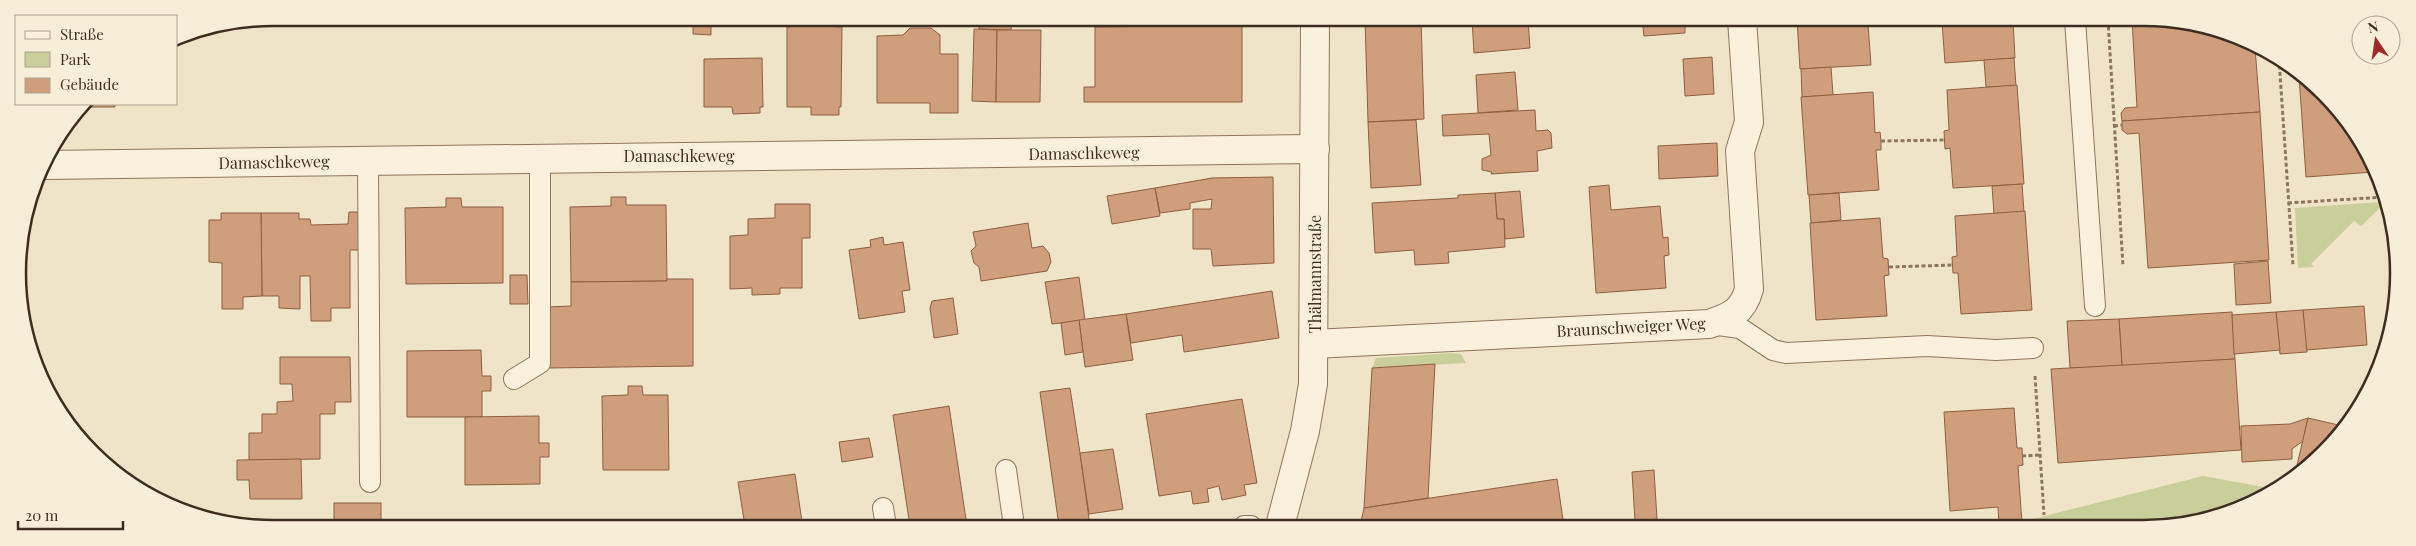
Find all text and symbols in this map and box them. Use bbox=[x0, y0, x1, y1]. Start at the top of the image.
legend bbox=[15, 15, 178, 105]
north arrow bbox=[2351, 15, 2401, 65]
text: N bbox=[2366, 16, 2380, 37]
text: Straße bbox=[60, 24, 104, 44]
text: Park bbox=[60, 49, 92, 69]
text: Gebäude bbox=[60, 74, 119, 94]
street label: Damaschkeweg bbox=[1028, 141, 1140, 164]
street label: Damaschkeweg bbox=[623, 145, 735, 166]
street label: Damaschkeweg bbox=[218, 150, 330, 173]
street label: Thälmannstraße bbox=[1304, 215, 1325, 333]
street label: Braunschweiger Weg bbox=[1556, 312, 1707, 341]
scale bar bbox=[18, 498, 122, 530]
text: 20 m bbox=[25, 505, 59, 525]

